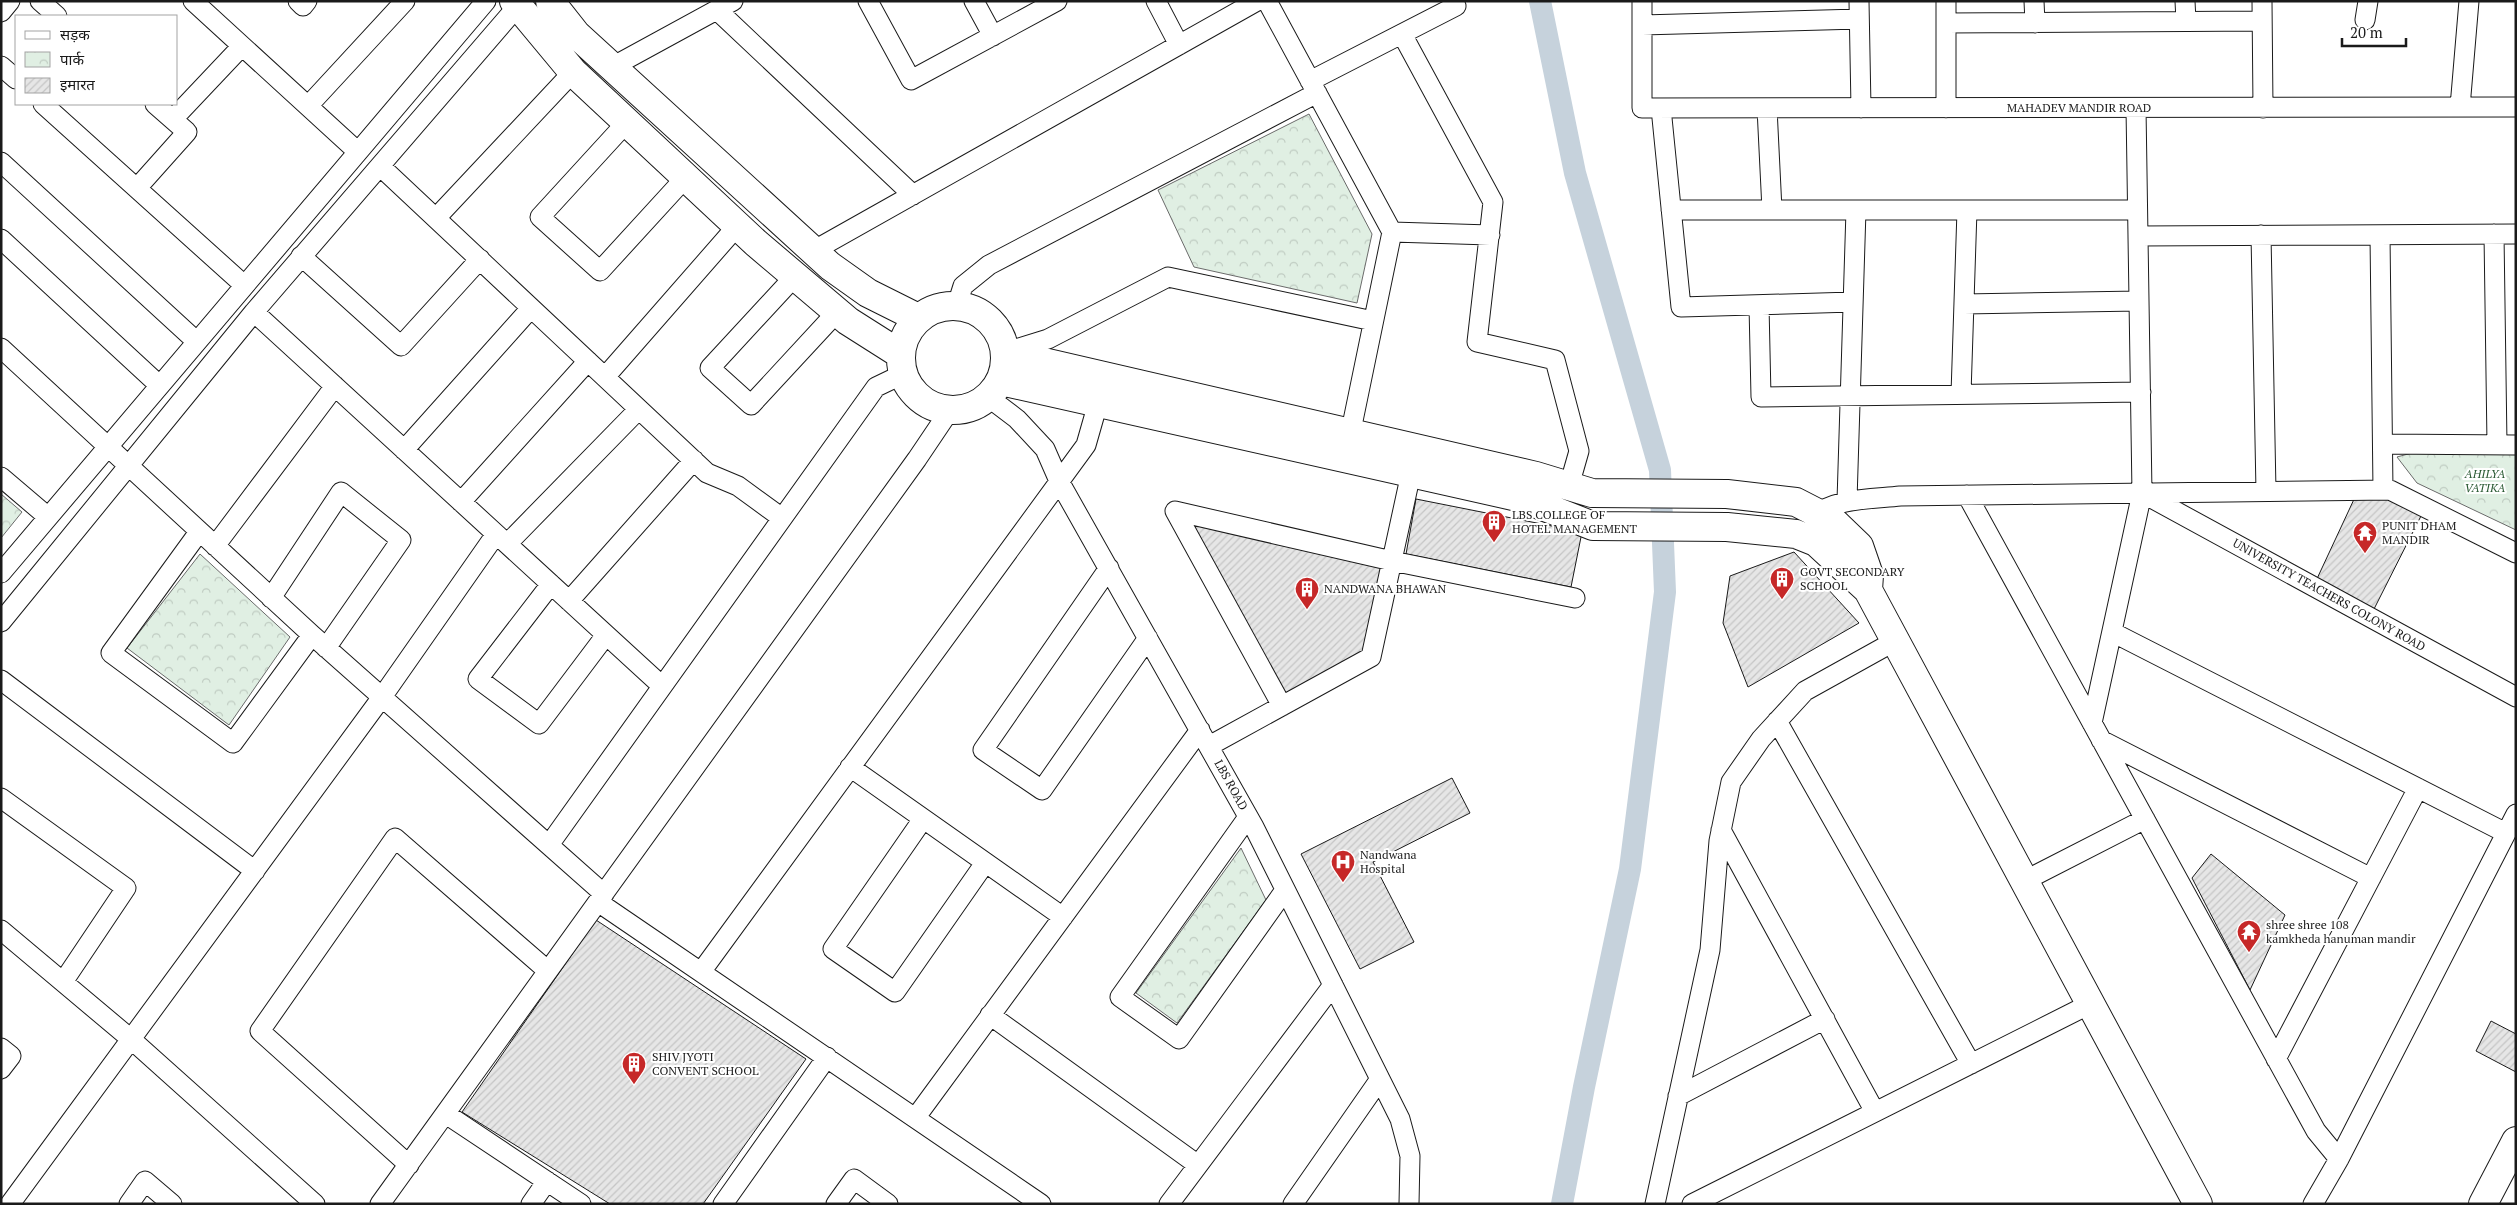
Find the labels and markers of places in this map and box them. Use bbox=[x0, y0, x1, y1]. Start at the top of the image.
place label: LBS COLLEGE OF HOTEL MANAGEMENT bbox=[1512, 507, 1638, 536]
building icon: LBS COLLEGE OF HOTEL MANAGEMENT bbox=[1481, 509, 1507, 543]
place label: PUNIT DHAM MANDIR bbox=[2382, 518, 2457, 547]
temple icon: PUNIT DHAM MANDIR bbox=[2352, 520, 2378, 554]
place label: GOVT SECONDARY SCHOOL bbox=[1800, 564, 1905, 593]
building icon: GOVT SECONDARY SCHOOL bbox=[1769, 566, 1795, 600]
building icon: NANDWANA BHAWAN bbox=[1294, 576, 1320, 610]
place label: NANDWANA BHAWAN bbox=[1324, 581, 1446, 596]
place label: Nandwana Hospital bbox=[1360, 847, 1417, 876]
hospital icon: Nandwana Hospital bbox=[1330, 849, 1356, 883]
place label: shree shree 108 kamkheda hanuman mandir bbox=[2266, 917, 2416, 946]
temple icon: shree shree 108 kamkheda hanuman mandir bbox=[2236, 919, 2262, 953]
place label: SHIV JYOTI CONVENT SCHOOL bbox=[652, 1049, 759, 1078]
building icon: SHIV JYOTI CONVENT SCHOOL bbox=[621, 1051, 647, 1085]

